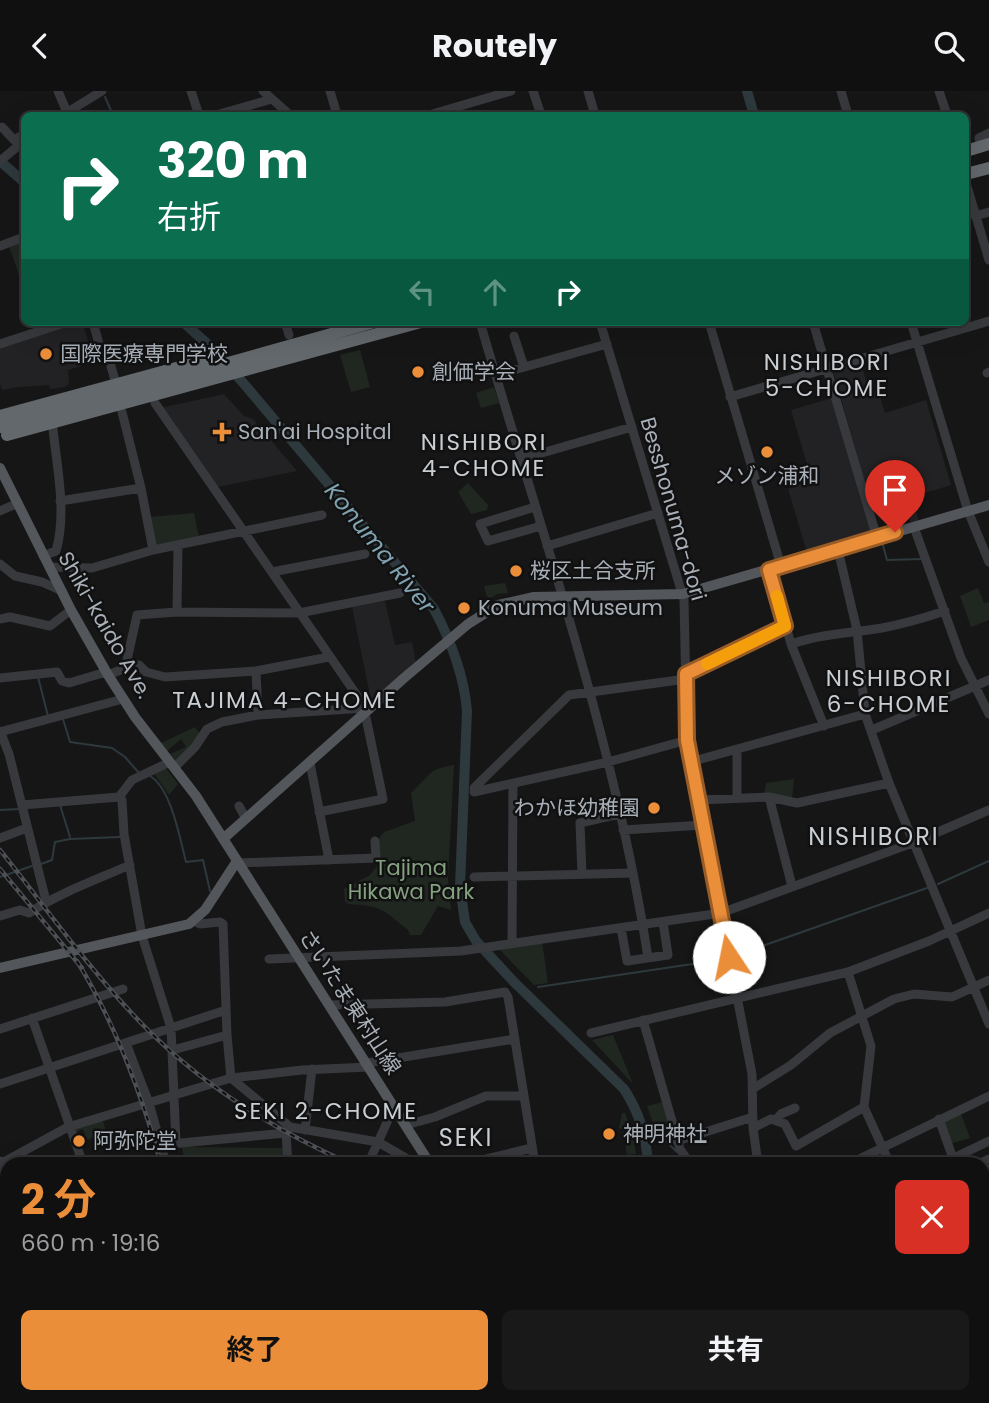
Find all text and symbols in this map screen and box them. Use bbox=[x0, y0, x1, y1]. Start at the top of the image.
text: Routely bbox=[432, 23, 557, 68]
icon: back bbox=[21, 27, 59, 65]
icon: search bbox=[930, 27, 968, 65]
text: 320 m bbox=[157, 127, 309, 195]
icon: right bbox=[42, 140, 133, 231]
text: 右折 bbox=[157, 194, 221, 239]
icon: left bbox=[403, 273, 441, 311]
icon: ahead bbox=[476, 273, 514, 311]
icon: right bbox=[549, 273, 587, 311]
place label: 国際医療専門学校 bbox=[60, 339, 228, 368]
marker: 国際医療専門学校 bbox=[38, 346, 54, 362]
district label: NISHIBORI 5-CHOME bbox=[764, 346, 890, 404]
place label: 創価学会 bbox=[432, 357, 516, 386]
marker: 創価学会 bbox=[410, 364, 426, 380]
street label: Besshonuma-dori bbox=[633, 414, 714, 604]
place label: San'ai Hospital bbox=[238, 417, 392, 446]
marker: San'ai Hospital bbox=[212, 422, 232, 442]
district label: NISHIBORI 4-CHOME bbox=[421, 426, 547, 484]
marker: メゾン浦和 bbox=[759, 444, 775, 460]
pin bbox=[865, 460, 925, 532]
place label: メゾン浦和 bbox=[715, 461, 820, 490]
icon: arrive bbox=[876, 471, 914, 509]
water label: Konuma River bbox=[317, 476, 443, 621]
street label: Shiki-kaido Ave. bbox=[52, 546, 159, 704]
place label: 桜区土合支所 bbox=[530, 556, 656, 585]
marker: 桜区土合支所 bbox=[508, 563, 524, 579]
place label: Konuma Museum bbox=[478, 593, 663, 622]
marker: Konuma Museum bbox=[456, 600, 472, 616]
district label: NISHIBORI 6-CHOME bbox=[826, 662, 952, 720]
district label: TAJIMA 4-CHOME bbox=[172, 684, 398, 716]
place label: わかほ幼稚園 bbox=[514, 793, 640, 822]
marker: わかほ幼稚園 bbox=[646, 800, 662, 816]
district label: NISHIBORI bbox=[808, 820, 940, 853]
park label: Tajima Hikawa Park bbox=[348, 853, 475, 906]
position arrow bbox=[692, 920, 766, 994]
street label: さいたま東村山線 bbox=[293, 924, 408, 1080]
district label: SEKI 2-CHOME bbox=[234, 1095, 418, 1127]
place label: 神明神社 bbox=[623, 1119, 707, 1148]
district label: SEKI bbox=[439, 1121, 493, 1154]
place label: 阿弥陀堂 bbox=[93, 1126, 177, 1155]
marker: 神明神社 bbox=[601, 1126, 617, 1142]
marker: 阿弥陀堂 bbox=[71, 1133, 87, 1149]
text: 2 分 bbox=[21, 1170, 96, 1229]
button: close bbox=[895, 1180, 969, 1254]
text: 660 m · 19:16 bbox=[21, 1227, 160, 1259]
button: 終了 bbox=[21, 1310, 488, 1390]
button: 共有 bbox=[502, 1310, 969, 1390]

